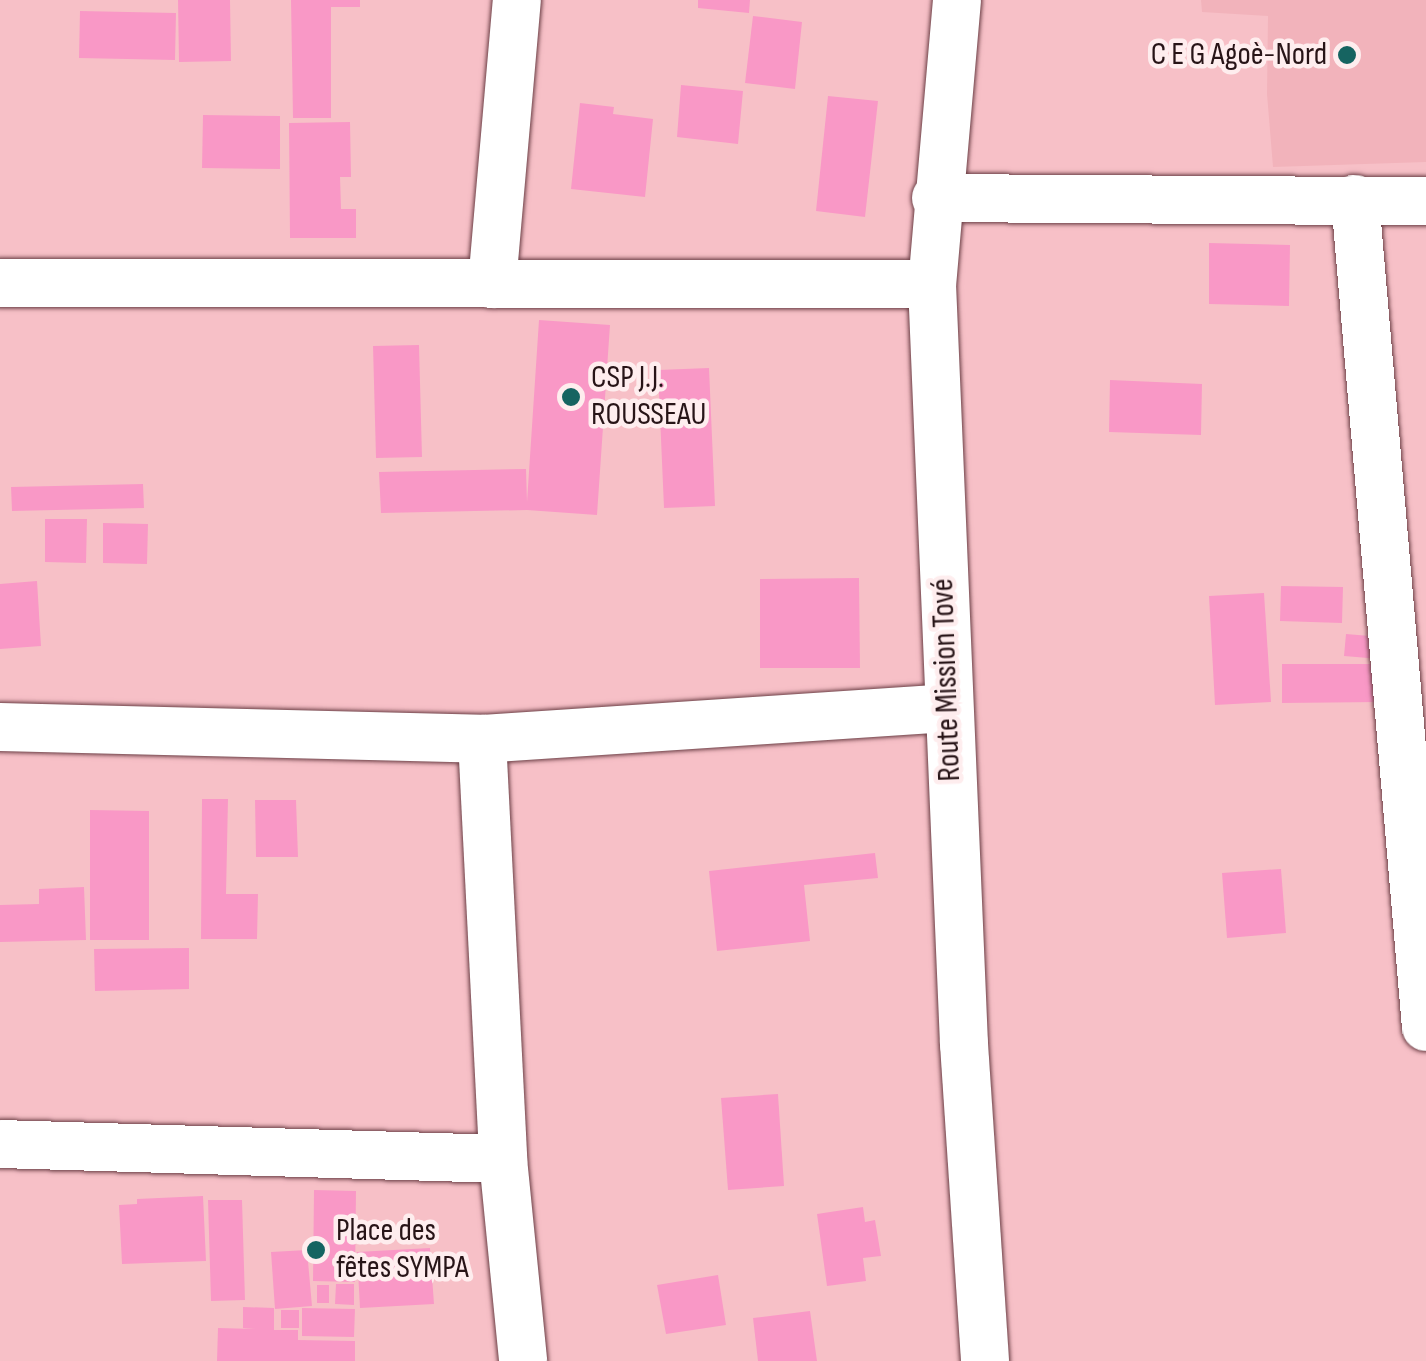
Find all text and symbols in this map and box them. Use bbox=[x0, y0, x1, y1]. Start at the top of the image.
place label: C E G Agoè-Nord bbox=[1151, 36, 1327, 74]
marker: C E G Agoè-Nord bbox=[1336, 44, 1358, 66]
place label: CSP J.J. ROUSSEAU bbox=[591, 360, 706, 435]
marker: CSP J.J. ROUSSEAU bbox=[560, 386, 582, 408]
street label: Route Mission Tové bbox=[924, 578, 970, 782]
place label: Place des fêtes SYMPA bbox=[336, 1213, 469, 1288]
marker: Place des fêtes SYMPA bbox=[305, 1239, 327, 1261]

